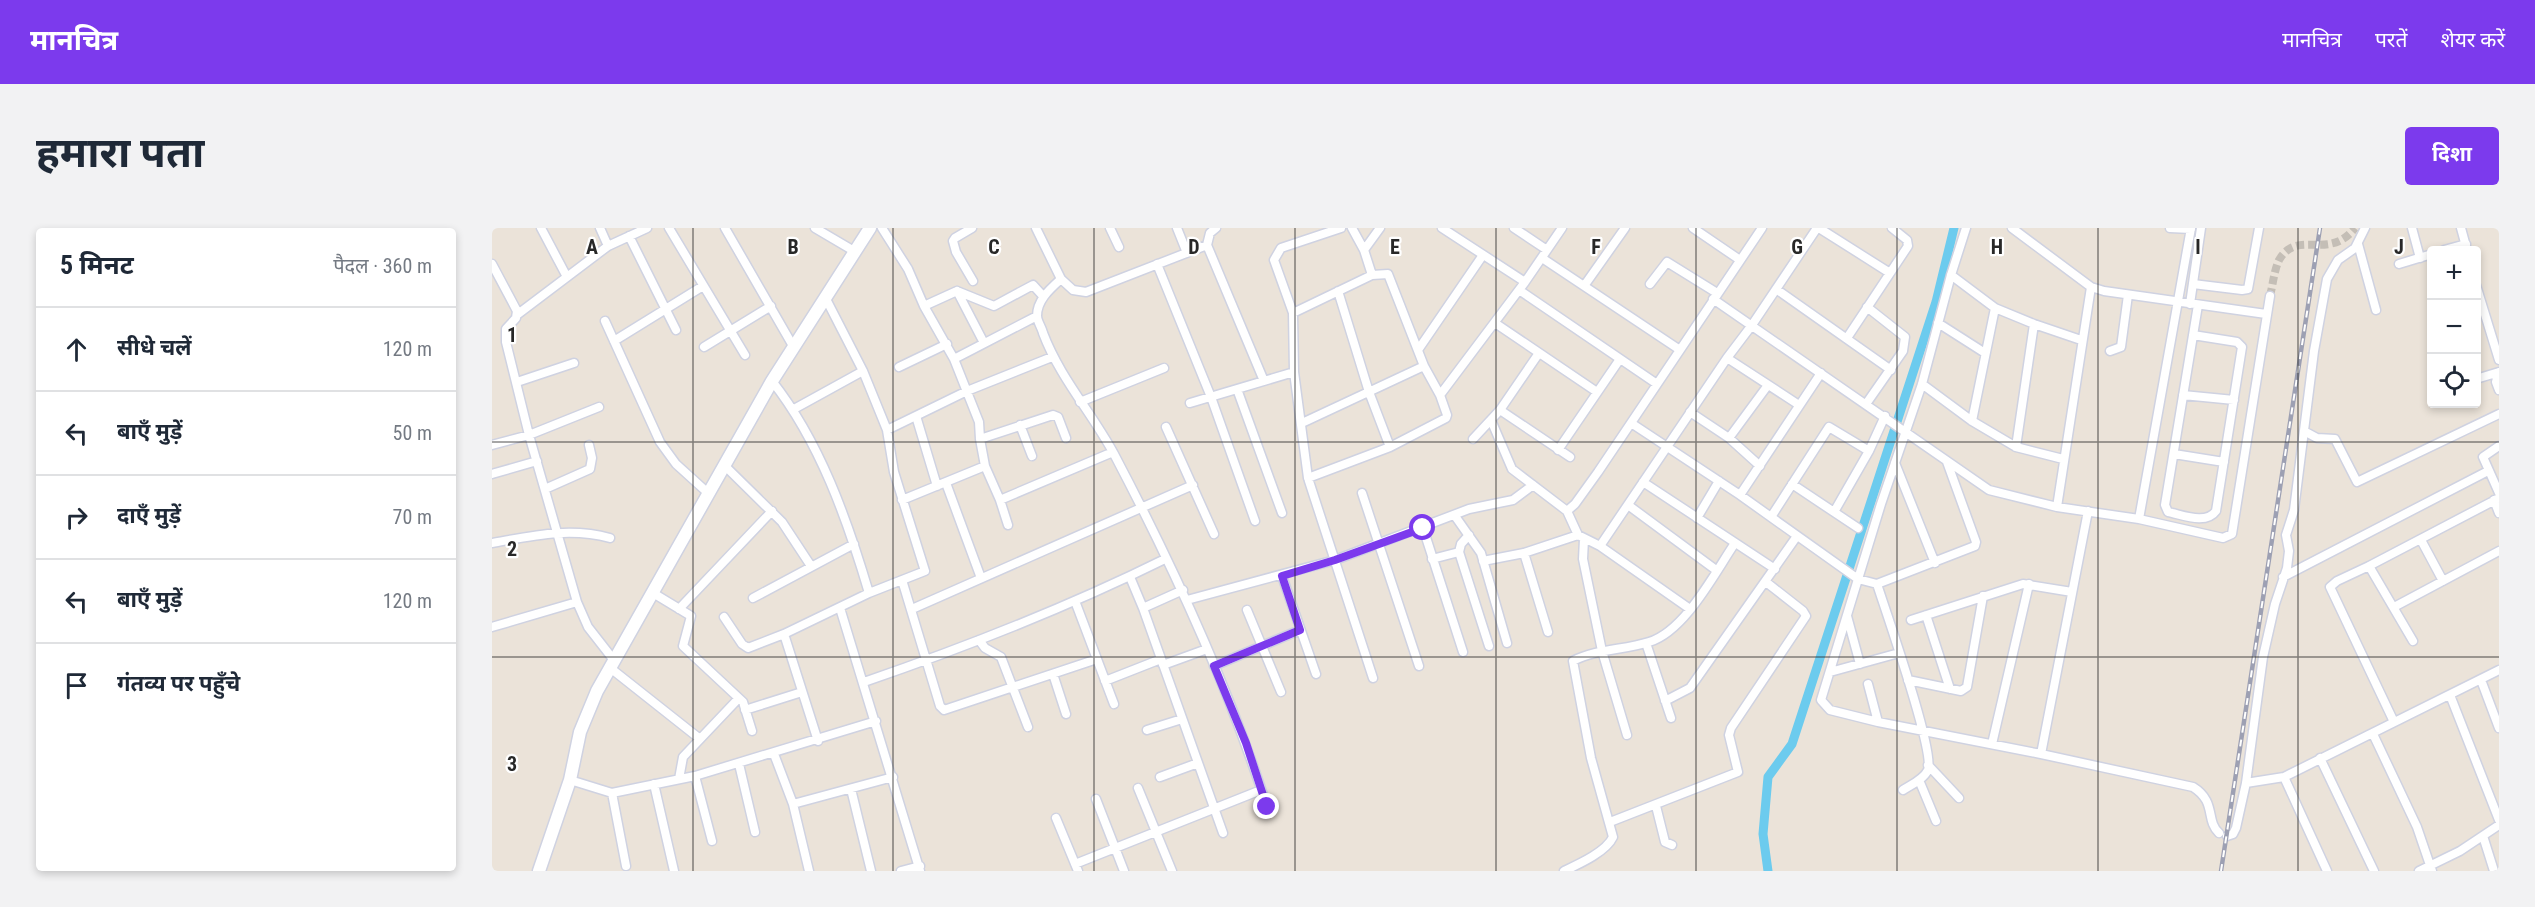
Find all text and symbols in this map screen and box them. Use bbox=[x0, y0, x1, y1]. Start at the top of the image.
text: मानचित्र bbox=[30, 24, 118, 57]
text: मानचित्र bbox=[2282, 28, 2342, 52]
text: परतें bbox=[2375, 28, 2407, 52]
text: शेयर करें bbox=[2440, 28, 2505, 52]
button: दिशा bbox=[2405, 127, 2499, 185]
text: हमारा पता bbox=[36, 128, 204, 177]
text: A bbox=[586, 235, 598, 259]
text: B bbox=[787, 235, 799, 259]
text: C bbox=[988, 235, 1000, 259]
text: D bbox=[1188, 235, 1200, 259]
text: E bbox=[1390, 235, 1400, 259]
text: F bbox=[1591, 235, 1601, 259]
text: G bbox=[1791, 235, 1803, 259]
text: H bbox=[1991, 235, 2003, 259]
text: I bbox=[2195, 235, 2201, 259]
text: J bbox=[2394, 235, 2404, 259]
map controls bbox=[2427, 246, 2481, 408]
button: + bbox=[2427, 246, 2481, 300]
text: 5 मिनट bbox=[60, 250, 134, 280]
text: पैदल · 360 m bbox=[333, 254, 432, 278]
button: − bbox=[2427, 300, 2481, 354]
text: 1 bbox=[507, 323, 517, 347]
icon: ahead bbox=[60, 333, 93, 366]
text: सीधे चलें bbox=[117, 335, 191, 360]
text: 120 m bbox=[383, 337, 432, 361]
button: locate bbox=[2427, 354, 2481, 408]
icon: left bbox=[60, 417, 93, 450]
text: बाएँ मुड़ें bbox=[117, 419, 182, 444]
text: 50 m bbox=[393, 421, 432, 445]
icon: right bbox=[60, 501, 93, 534]
text: दाएँ मुड़ें bbox=[117, 503, 181, 528]
text: 70 m bbox=[393, 505, 432, 529]
route start bbox=[1409, 514, 1435, 540]
text: 2 bbox=[507, 537, 517, 561]
icon: left bbox=[60, 585, 93, 618]
text: बाएँ मुड़ें bbox=[117, 587, 182, 612]
text: 120 m bbox=[383, 589, 432, 613]
icon: arrive bbox=[60, 669, 93, 702]
text: गंतव्य पर पहुँचे bbox=[117, 671, 240, 696]
text: 3 bbox=[507, 752, 517, 776]
route end bbox=[1253, 793, 1279, 819]

